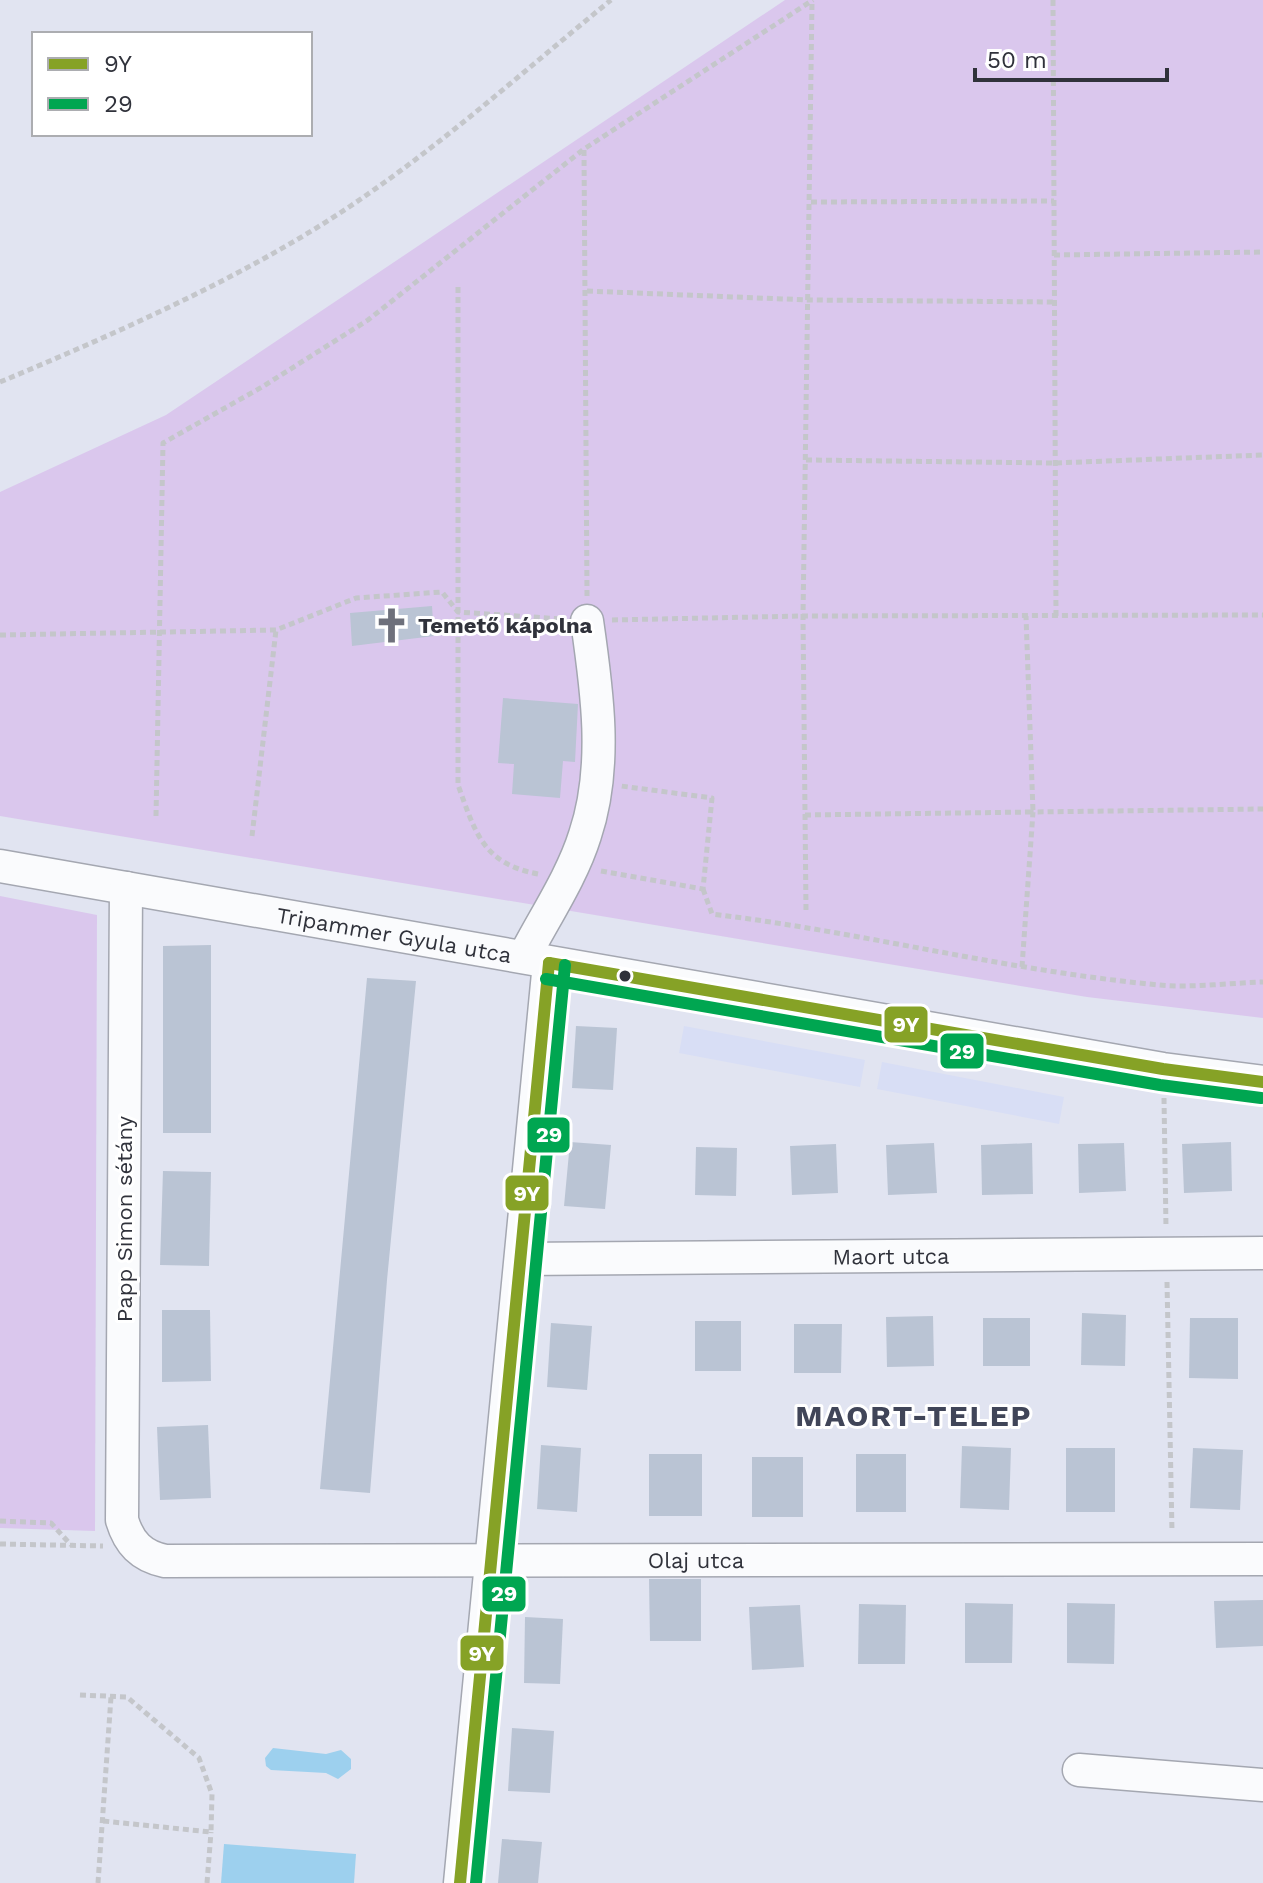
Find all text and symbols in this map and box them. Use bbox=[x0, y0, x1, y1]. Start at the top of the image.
legend bbox=[32, 32, 312, 136]
scale bar bbox=[975, 32, 1167, 82]
text: 50 m bbox=[987, 46, 1047, 74]
text: 9Y bbox=[104, 50, 132, 78]
text: 29 bbox=[104, 90, 133, 118]
church icon: Temető kápolna bbox=[373, 606, 411, 644]
place label: Temető kápolna bbox=[418, 613, 593, 638]
street label: Tripammer Gyula utca bbox=[275, 902, 513, 968]
unlabelled marker bbox=[617, 968, 633, 984]
line badge: 9Y bbox=[883, 1005, 929, 1044]
text: 9Y bbox=[892, 1012, 920, 1037]
line badge: 29 bbox=[939, 1032, 985, 1070]
text: 29 bbox=[949, 1039, 975, 1064]
street label: Papp Simon sétány bbox=[112, 1115, 137, 1322]
line badge: 29 bbox=[526, 1116, 571, 1154]
text: 29 bbox=[536, 1122, 562, 1147]
line badge: 9Y bbox=[504, 1174, 550, 1212]
text: 9Y bbox=[513, 1181, 541, 1206]
street label: Maort utca bbox=[832, 1243, 950, 1269]
district label: MAORT-TELEP bbox=[795, 1398, 1033, 1433]
street label: Olaj utca bbox=[648, 1547, 744, 1573]
line badge: 29 bbox=[481, 1575, 527, 1613]
text: 29 bbox=[491, 1581, 517, 1606]
line badge: 9Y bbox=[459, 1634, 505, 1672]
text: 9Y bbox=[468, 1641, 496, 1666]

